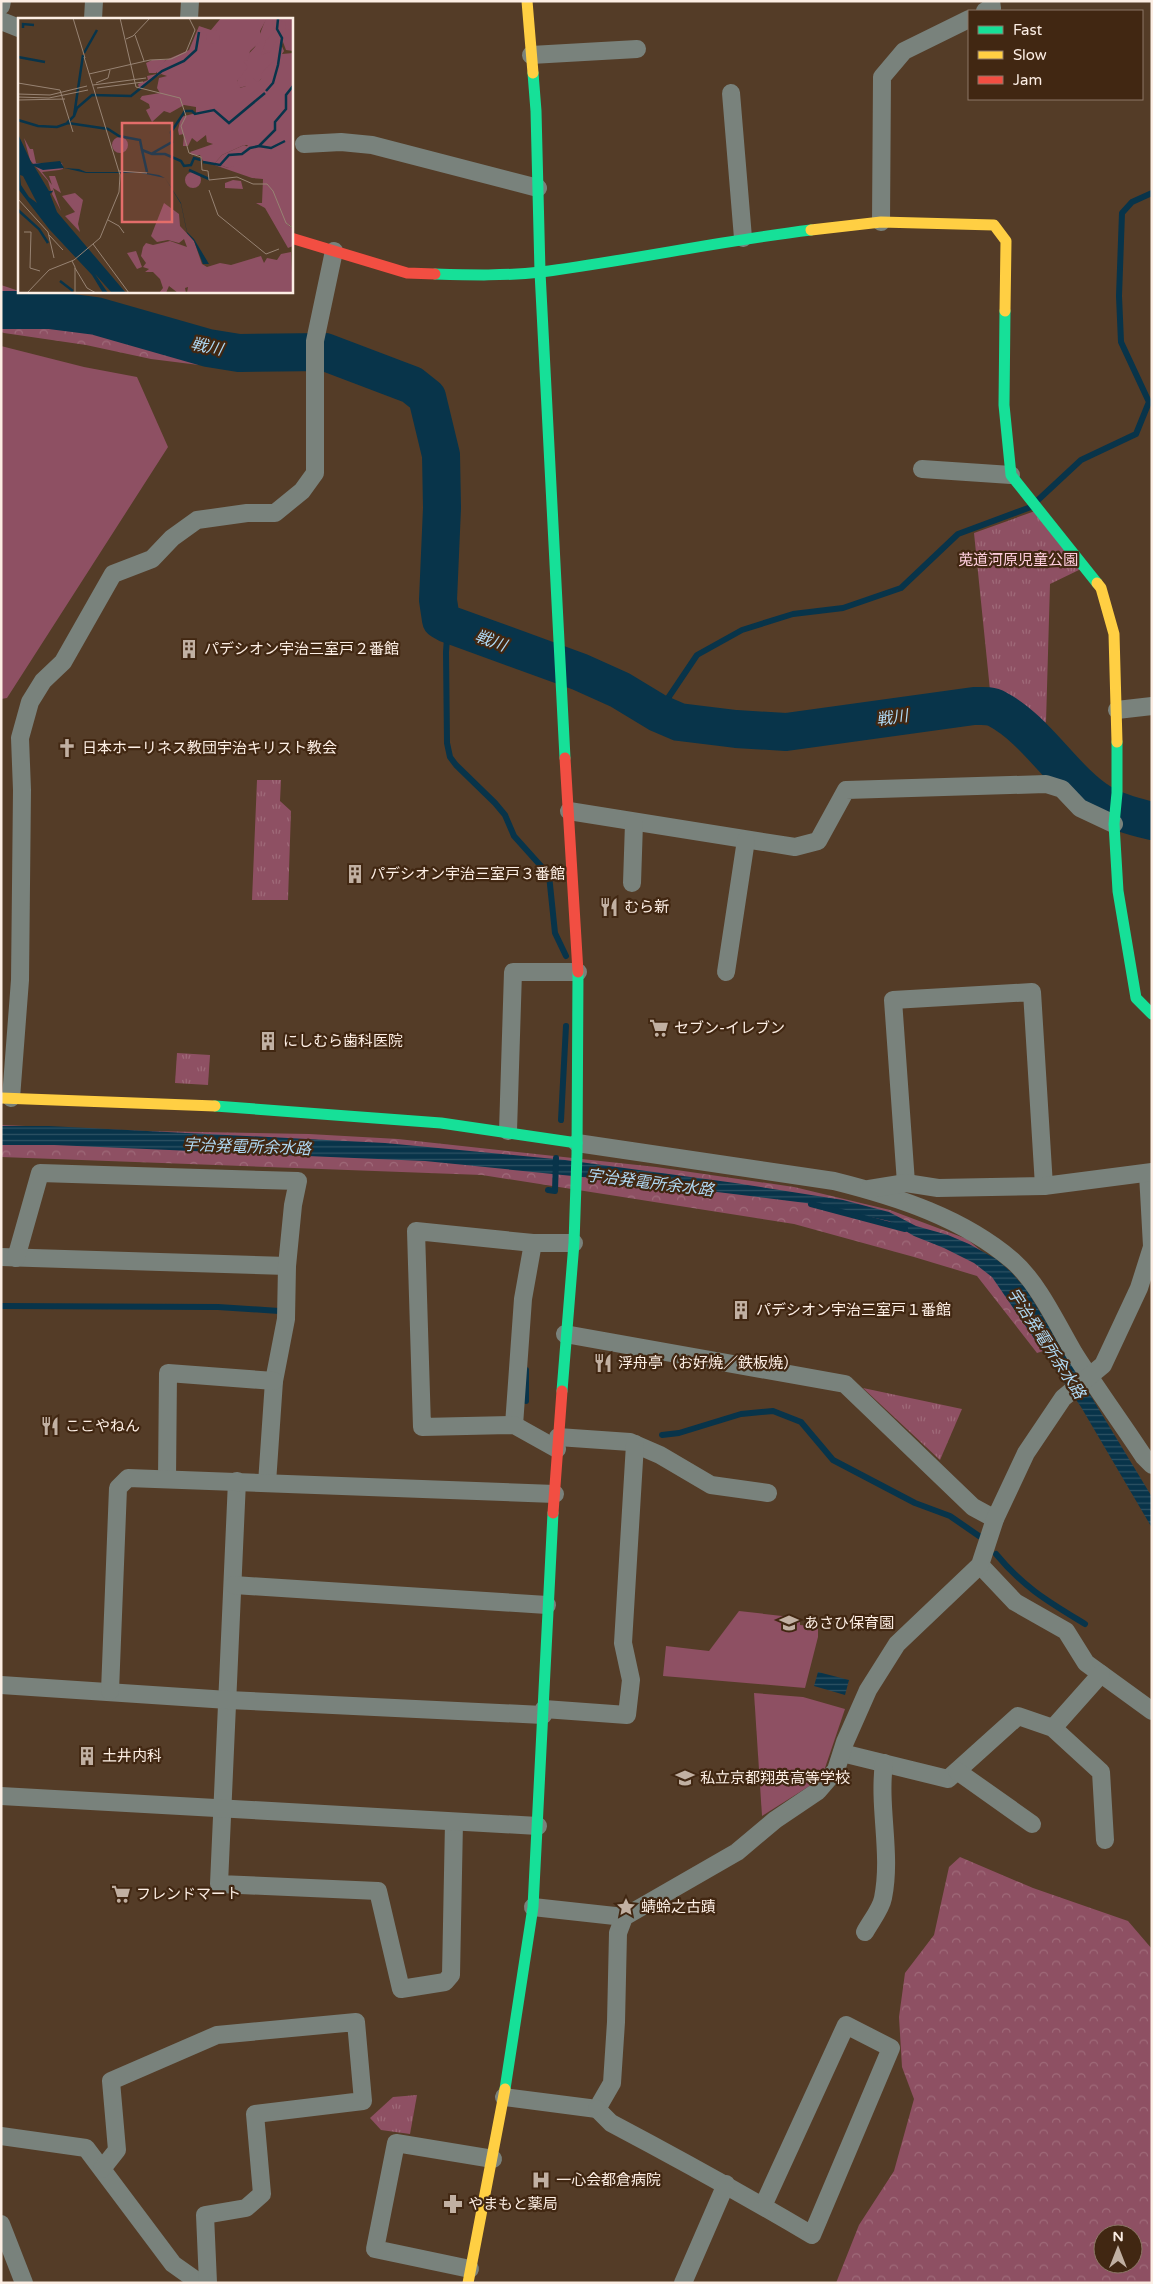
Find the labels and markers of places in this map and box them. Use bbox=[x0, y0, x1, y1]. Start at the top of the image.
building icon: パデシオン宇治三室戸２番館 bbox=[178, 638, 200, 660]
place label: パデシオン宇治三室戸２番館 bbox=[204, 640, 399, 658]
church icon: 日本ホーリネス教団宇治キリスト教会 bbox=[56, 737, 78, 759]
place label: 日本ホーリネス教団宇治キリスト教会 bbox=[82, 739, 337, 757]
building icon: パデシオン宇治三室戸３番館 bbox=[344, 863, 366, 885]
place label: パデシオン宇治三室戸３番館 bbox=[370, 865, 565, 883]
restaurant icon: むら新 bbox=[598, 896, 620, 918]
place label: むら新 bbox=[624, 898, 669, 916]
supermarket icon: セブン-イレブン bbox=[648, 1017, 670, 1039]
place label: セブン-イレブン bbox=[674, 1019, 785, 1037]
building icon: にしむら歯科医院 bbox=[257, 1030, 279, 1052]
place label: にしむら歯科医院 bbox=[283, 1032, 403, 1050]
building icon: パデシオン宇治三室戸１番館 bbox=[730, 1299, 752, 1321]
place label: パデシオン宇治三室戸１番館 bbox=[756, 1301, 951, 1319]
restaurant icon: 浮舟亭（お好焼／鉄板焼） bbox=[592, 1352, 614, 1374]
place label: 浮舟亭（お好焼／鉄板焼） bbox=[618, 1354, 798, 1372]
restaurant icon: ここやねん bbox=[39, 1415, 61, 1437]
place label: ここやねん bbox=[65, 1417, 140, 1435]
school or university icon: あさひ保育園 bbox=[778, 1612, 800, 1634]
place label: あさひ保育園 bbox=[804, 1614, 894, 1632]
building icon: 土井内科 bbox=[76, 1745, 98, 1767]
place label: 土井内科 bbox=[102, 1747, 162, 1765]
school or university icon: 私立京都翔英高等学校 bbox=[674, 1767, 696, 1789]
place label: 私立京都翔英高等学校 bbox=[700, 1769, 850, 1787]
supermarket icon: フレンドマート bbox=[110, 1883, 132, 1905]
place label: フレンドマート bbox=[136, 1885, 241, 1903]
place icon: 蜻蛉之古蹟 bbox=[615, 1896, 637, 1918]
place label: 蜻蛉之古蹟 bbox=[641, 1898, 716, 1916]
hospital icon: 一心会都倉病院 bbox=[530, 2169, 552, 2191]
place label: 一心会都倉病院 bbox=[556, 2171, 661, 2189]
pharmacy icon: やまもと薬局 bbox=[442, 2193, 464, 2215]
place label: やまもと薬局 bbox=[468, 2195, 558, 2213]

